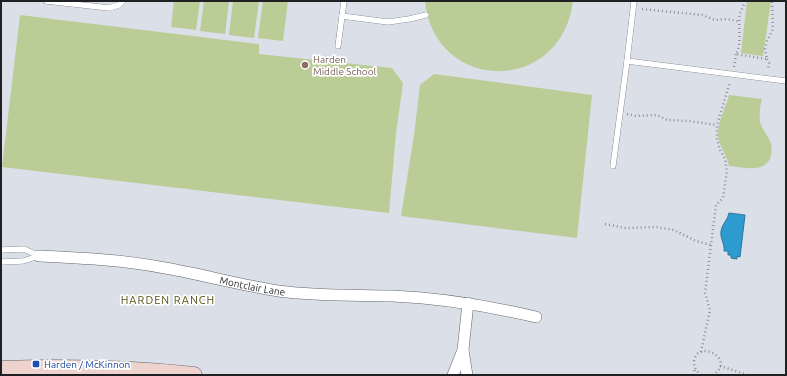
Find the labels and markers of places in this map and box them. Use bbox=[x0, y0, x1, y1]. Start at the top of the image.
place label: Harden Middle School bbox=[313, 54, 377, 77]
marker: Harden Middle School bbox=[300, 60, 310, 70]
marker: Harden / McKinnon bbox=[31, 359, 41, 369]
place label: Harden / McKinnon bbox=[44, 359, 130, 370]

